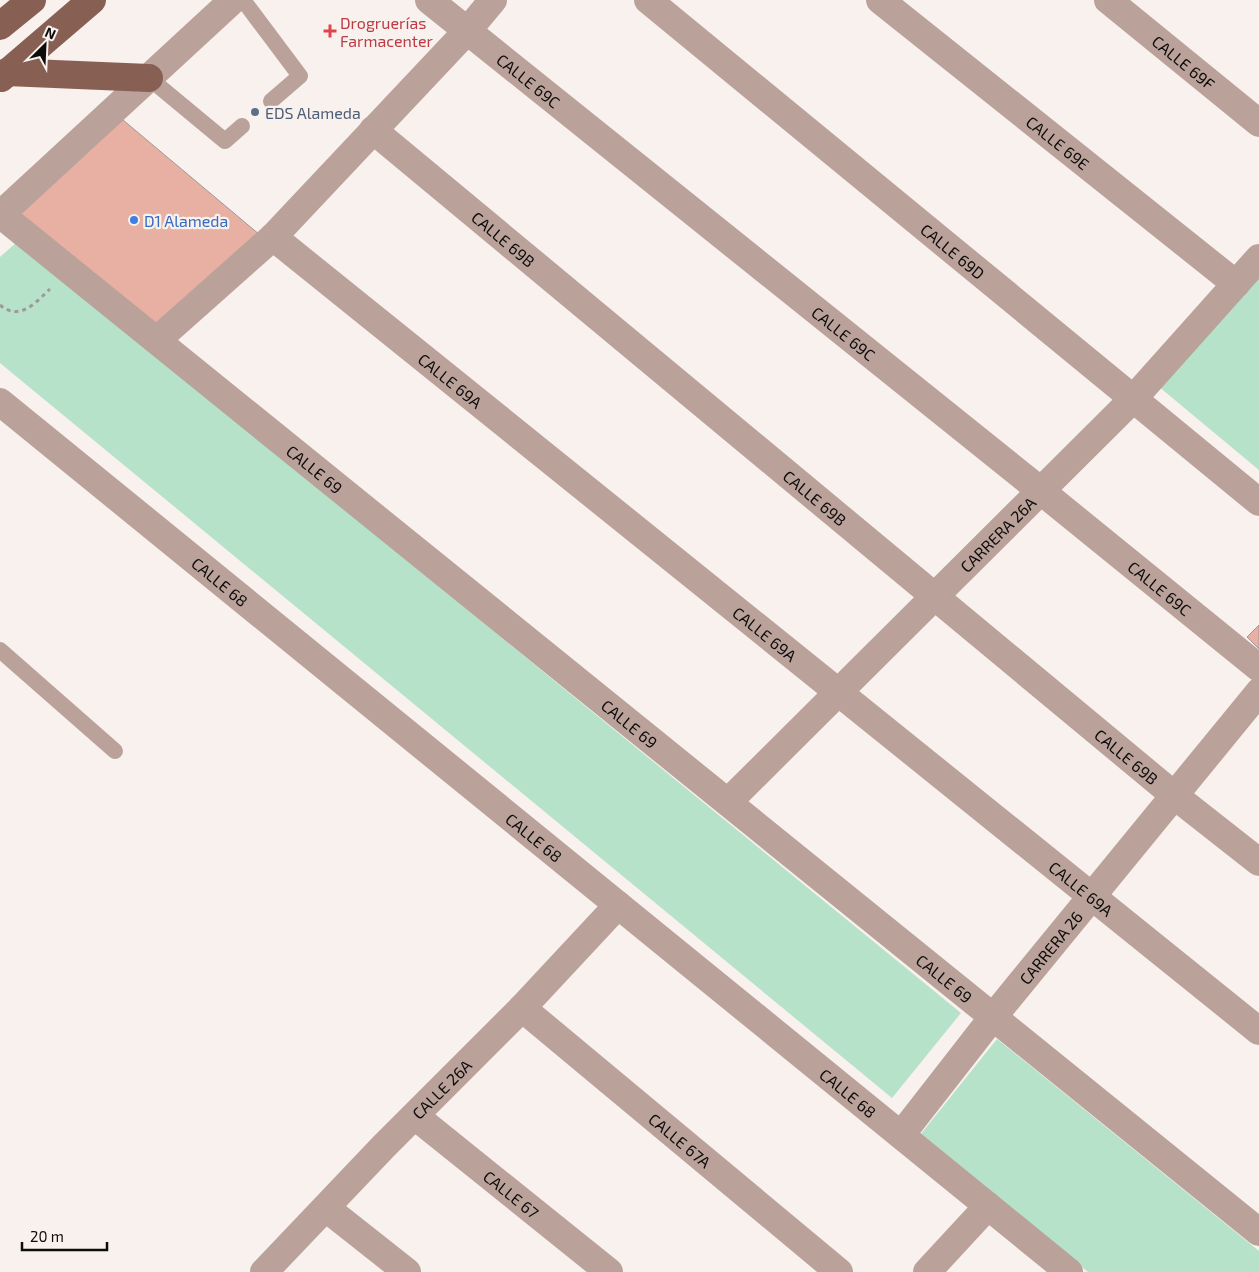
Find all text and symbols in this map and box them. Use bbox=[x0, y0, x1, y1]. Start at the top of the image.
place label: Drogruerías Farmacenter bbox=[340, 13, 434, 50]
north arrow bbox=[20, 20, 70, 70]
text: N bbox=[42, 23, 59, 42]
marker: Drogruerías Farmacenter bbox=[324, 25, 336, 37]
street label: CALLE 69F bbox=[1149, 31, 1219, 93]
street label: CALLE 69C bbox=[493, 49, 564, 111]
place label: EDS Alameda bbox=[265, 103, 361, 122]
marker: EDS Alameda bbox=[249, 106, 261, 118]
street label: CALLE 69E bbox=[1023, 111, 1094, 173]
street label: CALLE 69B bbox=[468, 207, 539, 270]
place label: D1 Alameda bbox=[144, 211, 228, 230]
marker: D1 Alameda bbox=[128, 214, 140, 226]
street label: CALLE 69D bbox=[917, 219, 989, 283]
street label: CALLE 69C bbox=[809, 302, 879, 364]
street label: CALLE 69A bbox=[415, 349, 486, 411]
street label: CALLE 69 bbox=[283, 440, 347, 497]
street label: CALLE 69B bbox=[780, 466, 851, 529]
street label: CARRERA 26A bbox=[956, 492, 1039, 576]
street label: CALLE 68 bbox=[188, 553, 252, 610]
street label: CALLE 69C bbox=[1125, 557, 1195, 619]
street label: CALLE 69A bbox=[730, 602, 801, 665]
street label: CALLE 69 bbox=[598, 695, 662, 752]
street label: CALLE 69B bbox=[1092, 724, 1162, 788]
street label: CALLE 68 bbox=[502, 808, 566, 865]
street label: CALLE 69A bbox=[1046, 857, 1117, 919]
street label: CARRERA 26 bbox=[1015, 907, 1086, 988]
street label: CALLE 69 bbox=[913, 950, 977, 1006]
street label: CALLE 26A bbox=[408, 1055, 475, 1122]
street label: CALLE 68 bbox=[817, 1064, 880, 1121]
street label: CALLE 67A bbox=[645, 1109, 715, 1171]
street label: CALLE 67 bbox=[480, 1166, 543, 1222]
scale bar bbox=[22, 1220, 108, 1252]
text: 20 m bbox=[30, 1227, 64, 1245]

